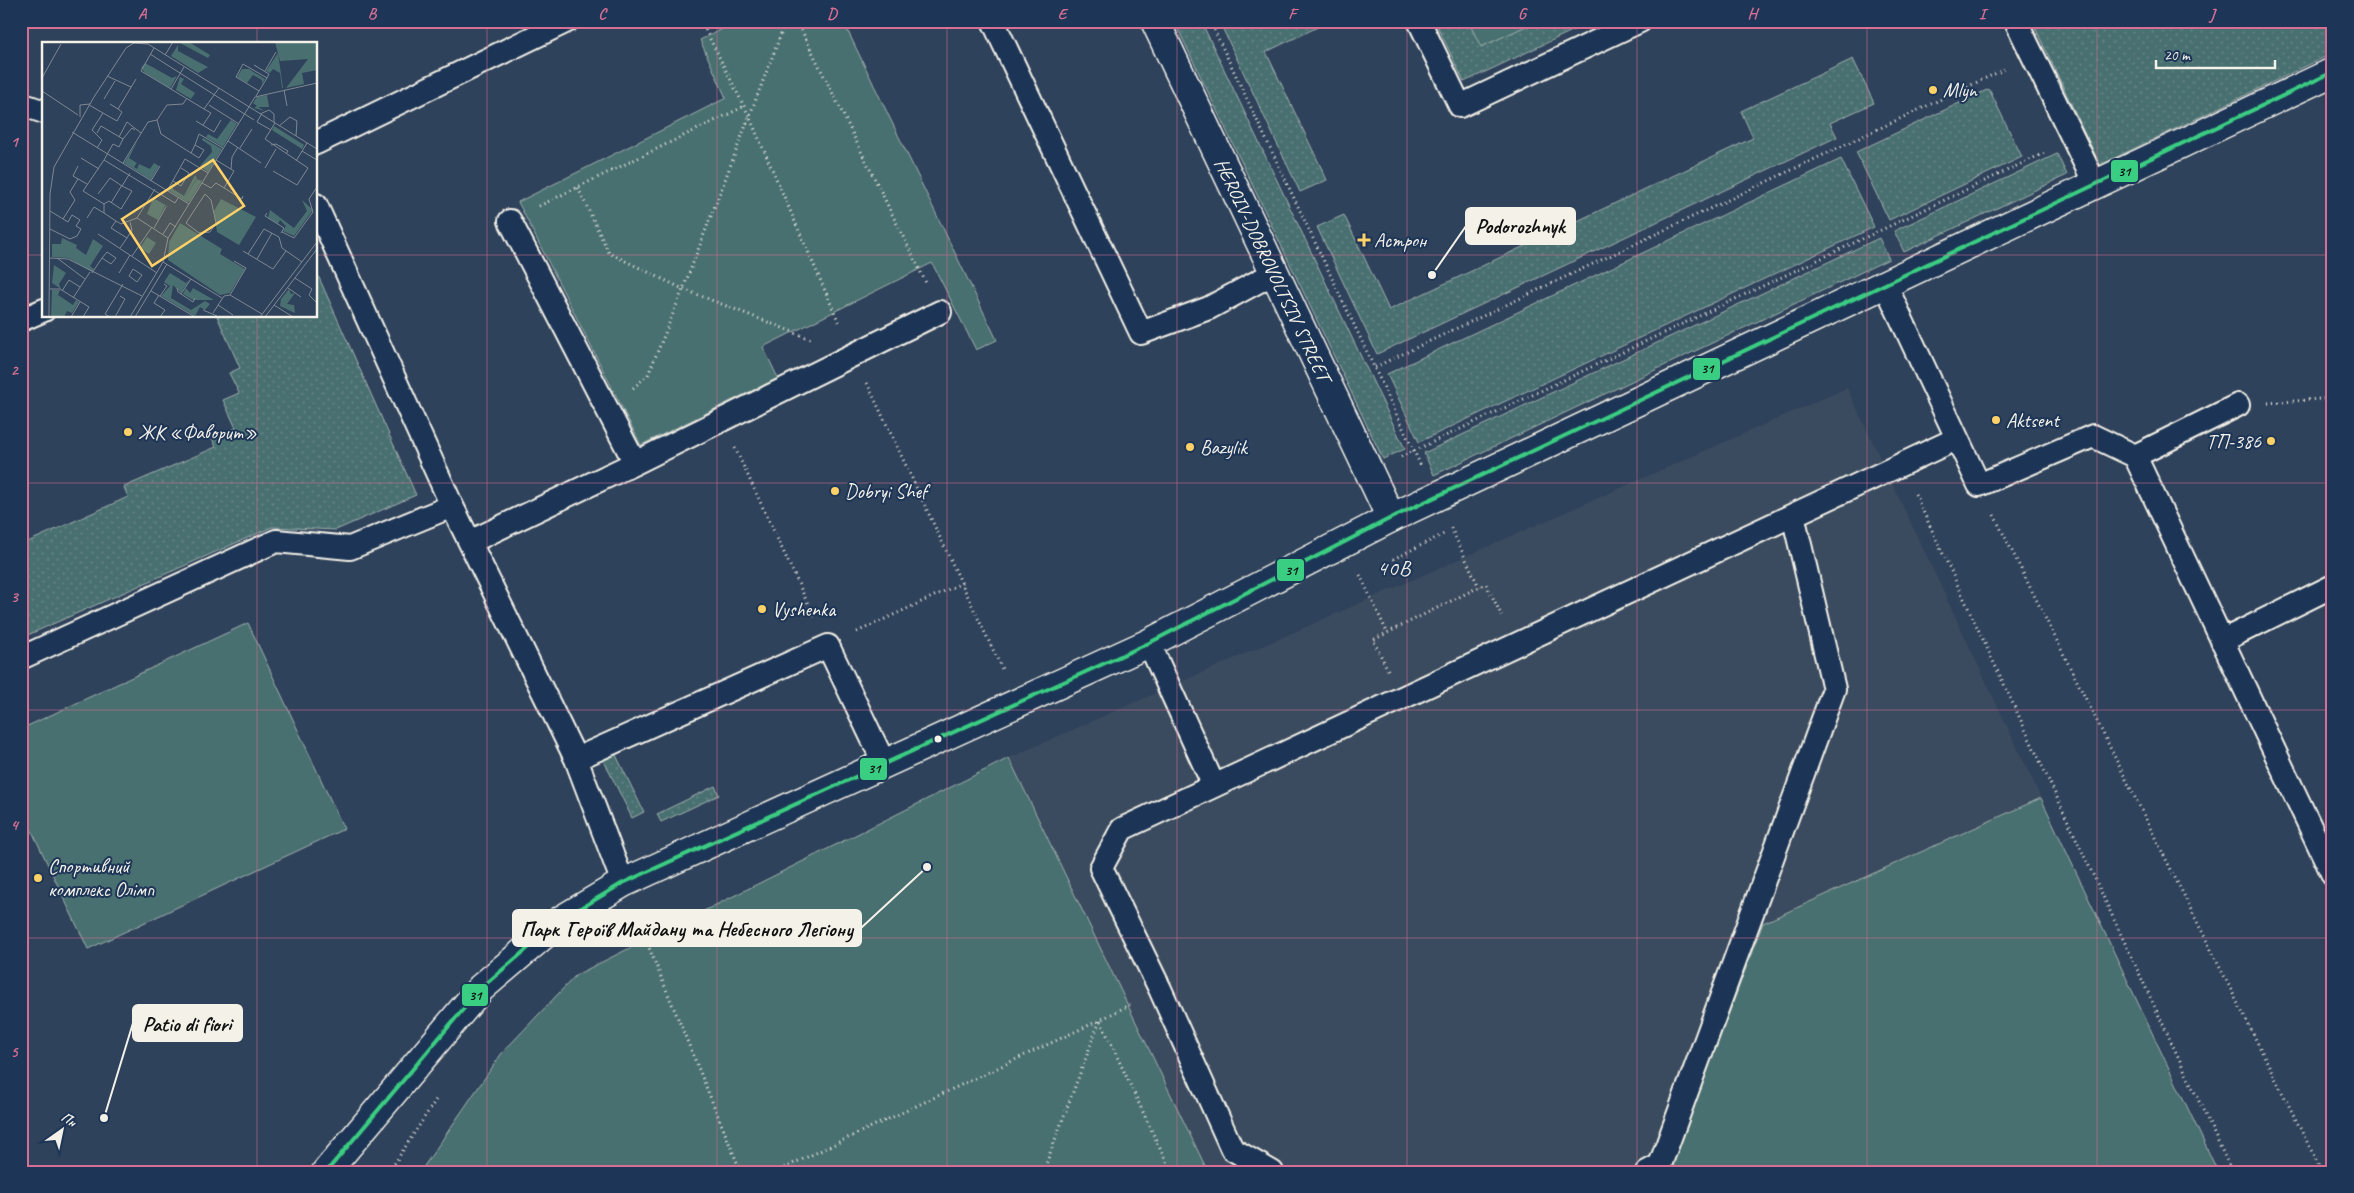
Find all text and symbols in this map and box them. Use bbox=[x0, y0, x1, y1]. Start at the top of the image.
text: A bbox=[138, 4, 148, 24]
text: B bbox=[368, 4, 378, 24]
text: C bbox=[598, 4, 608, 24]
text: D bbox=[827, 4, 838, 24]
text: E bbox=[1058, 4, 1069, 24]
text: F bbox=[1288, 4, 1299, 24]
text: G bbox=[1518, 4, 1528, 24]
text: H bbox=[1747, 4, 1759, 24]
text: I bbox=[1979, 4, 1989, 24]
text: J bbox=[2208, 4, 2217, 24]
scale bar bbox=[2156, 38, 2275, 70]
inset map bbox=[42, 42, 318, 318]
text: 20 m bbox=[2164, 46, 2191, 65]
place label: Mlyn bbox=[1943, 78, 1978, 103]
marker: Mlyn bbox=[1927, 84, 1939, 96]
text: 1 bbox=[10, 132, 19, 152]
street label: HEROIV-DOBROVOLTSIV STREET bbox=[1209, 154, 1338, 390]
line badge: 31 bbox=[2110, 159, 2139, 183]
text: 31 bbox=[2118, 163, 2132, 180]
callout: Podorozhnyk bbox=[1466, 208, 1575, 244]
text: Podorozhnyk bbox=[1475, 213, 1567, 239]
place label: Астрон bbox=[1374, 228, 1428, 253]
marker: Астрон bbox=[1358, 234, 1370, 246]
line badge: 31 bbox=[1692, 357, 1721, 381]
text: 2 bbox=[10, 360, 19, 380]
text: 31 bbox=[1701, 360, 1715, 377]
place label: Aktsent bbox=[2006, 408, 2061, 433]
marker: Aktsent bbox=[1990, 414, 2002, 426]
place label: ЖК «Фаворит» bbox=[138, 420, 257, 445]
marker: ЖК «Фаворит» bbox=[122, 426, 134, 438]
place label: ТП-386 bbox=[2206, 429, 2262, 454]
place label: Bazylik bbox=[1200, 435, 1248, 460]
marker: ТП-386 bbox=[2265, 435, 2277, 447]
marker: Bazylik bbox=[1184, 441, 1196, 453]
place label: Dobryi Shef bbox=[845, 479, 931, 504]
marker: Dobryi Shef bbox=[829, 485, 841, 497]
district label: 40B bbox=[1377, 554, 1412, 582]
line badge: 31 bbox=[1276, 558, 1305, 582]
text: 31 bbox=[1285, 562, 1299, 579]
text: 3 bbox=[10, 587, 19, 607]
place label: Vyshenka bbox=[772, 597, 837, 622]
marker: Vyshenka bbox=[756, 603, 768, 615]
unlabelled marker bbox=[933, 734, 943, 744]
line badge: 31 bbox=[859, 757, 888, 781]
text: 31 bbox=[868, 760, 882, 777]
text: 4 bbox=[10, 815, 19, 835]
place label: Спортивний комплекс Олімп bbox=[48, 854, 155, 902]
marker: Спортивний комплекс Олімп bbox=[32, 872, 44, 884]
callout: Парк Героїв Майдану та Небесного Легіону bbox=[513, 910, 861, 946]
text: Парк Героїв Майдану та Небесного Легіону bbox=[521, 916, 855, 943]
line badge: 31 bbox=[461, 983, 489, 1007]
text: 31 bbox=[469, 987, 483, 1004]
callout: Patio di fiori bbox=[133, 1005, 242, 1041]
text: Patio di fiori bbox=[143, 1011, 234, 1037]
text: 5 bbox=[11, 1042, 20, 1062]
north arrow bbox=[38, 1106, 88, 1156]
text: Пн bbox=[58, 1108, 80, 1131]

